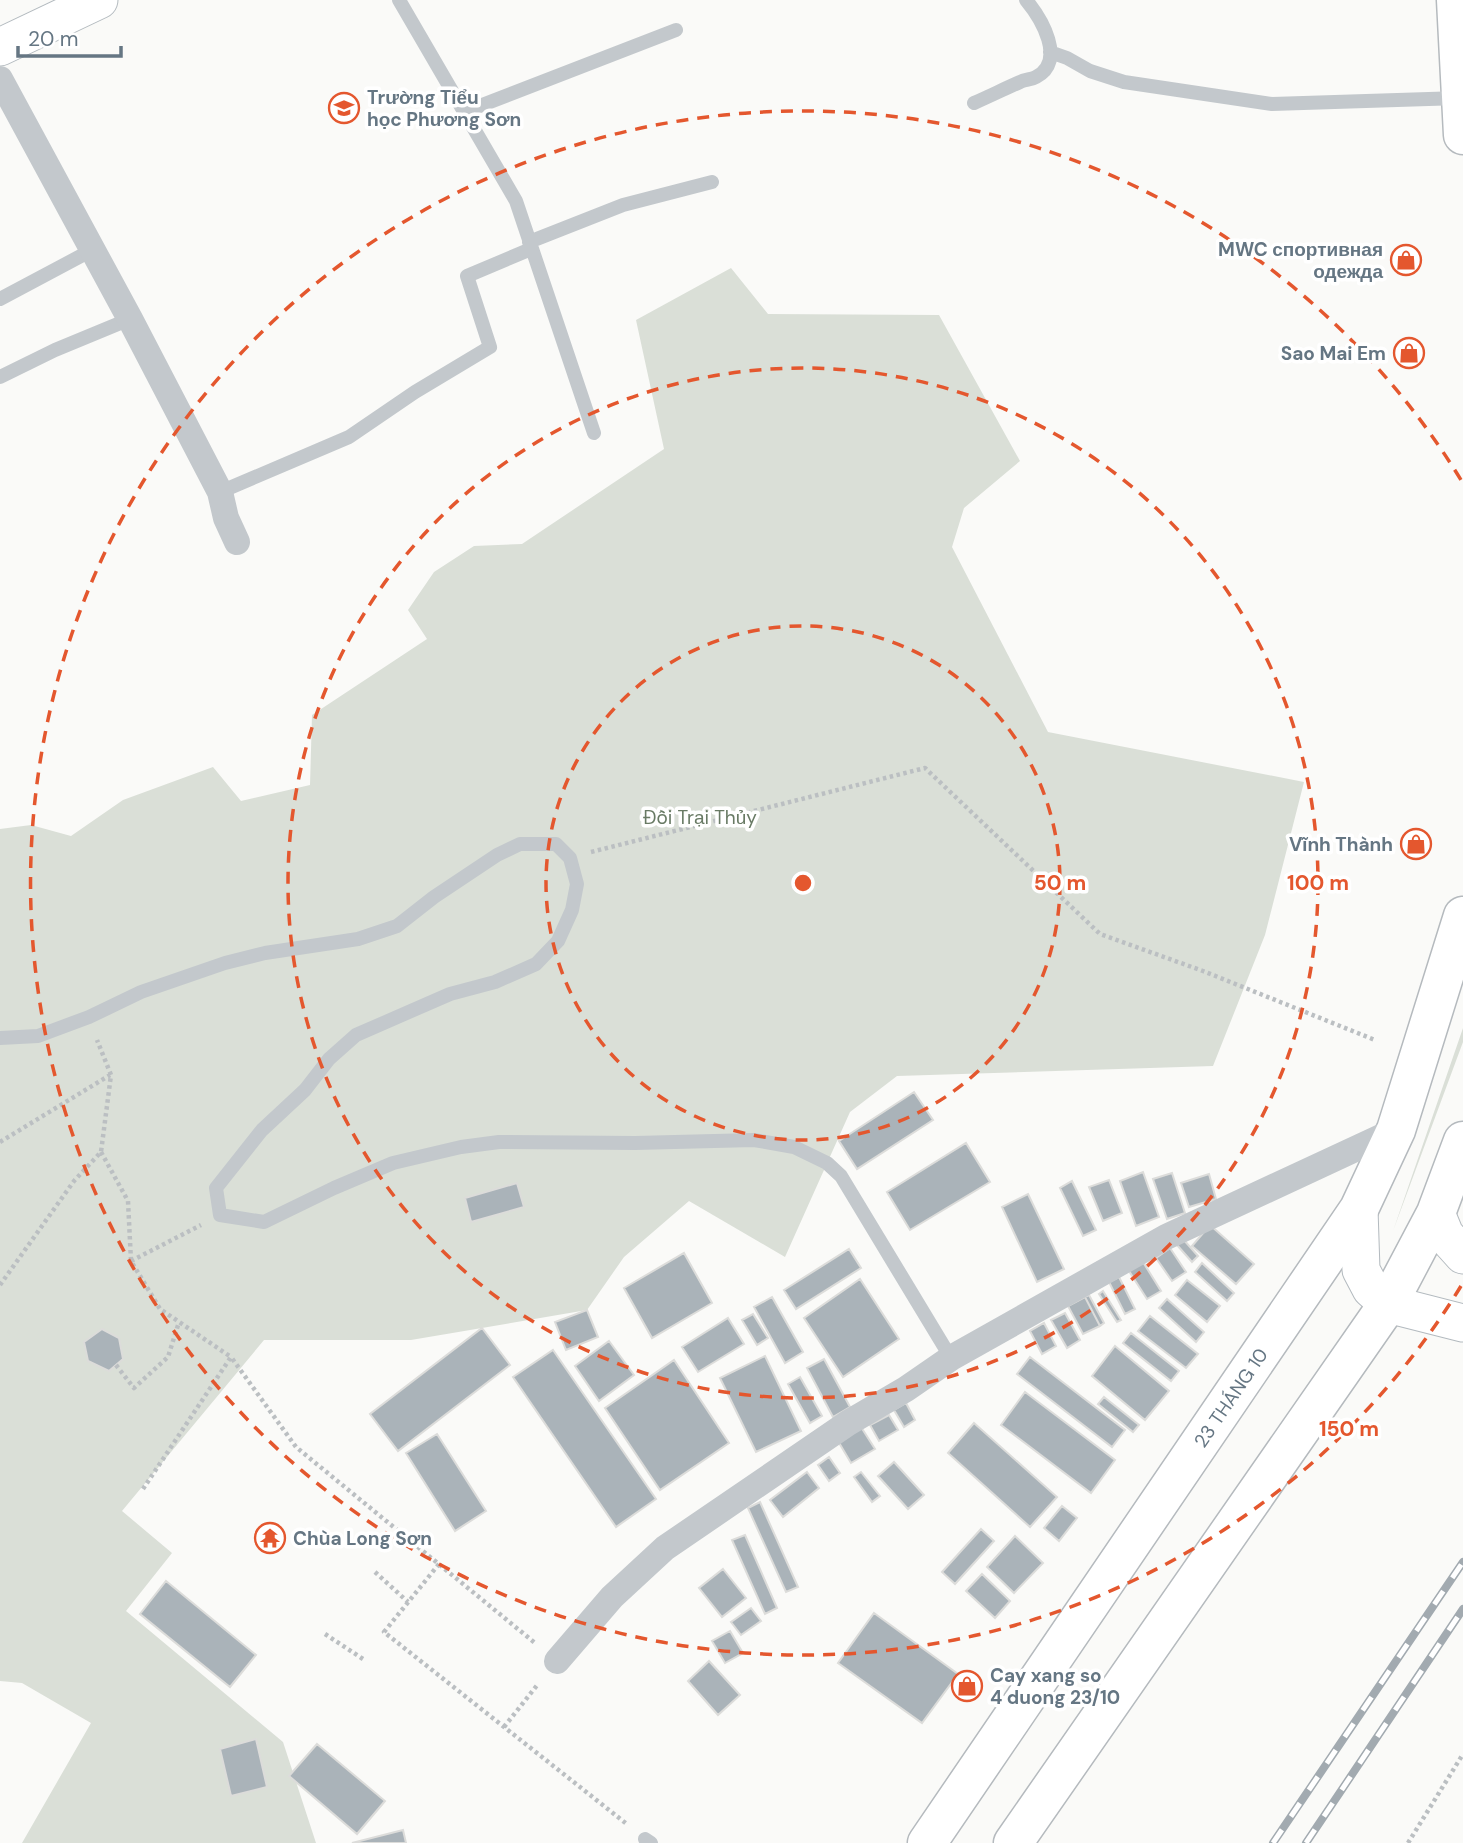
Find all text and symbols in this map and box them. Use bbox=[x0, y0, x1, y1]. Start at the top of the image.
scale bar bbox=[18, 14, 121, 58]
text: 20 m bbox=[28, 25, 79, 53]
place label: Trường Tiểu học Phương Sơn bbox=[367, 85, 521, 132]
school or university icon: Trường Tiểu học Phương Sơn bbox=[327, 91, 361, 125]
place label: MWC спортивная одежда bbox=[1218, 237, 1383, 284]
shop icon: MWC спортивная одежда bbox=[1389, 243, 1423, 277]
shop icon: Sao Mai Em bbox=[1392, 336, 1426, 370]
place label: Sao Mai Em bbox=[1281, 341, 1386, 366]
park label: Đồi Trại Thủy bbox=[643, 805, 757, 830]
shop icon: Vĩnh Thành bbox=[1399, 827, 1433, 861]
place label: Vĩnh Thành bbox=[1289, 832, 1393, 857]
text: 50 m bbox=[1034, 869, 1086, 897]
text: 100 m bbox=[1287, 869, 1349, 897]
centre of rings bbox=[791, 871, 815, 895]
street label: 23 THÁNG 10 bbox=[1188, 1343, 1273, 1452]
text: 150 m bbox=[1319, 1415, 1379, 1443]
temple icon: Chùa Long Sơn bbox=[253, 1521, 287, 1555]
place label: Chùa Long Sơn bbox=[293, 1526, 432, 1551]
place label: Cay xang so 4 duong 23/10 bbox=[990, 1663, 1120, 1710]
shop icon: Cay xang so 4 duong 23/10 bbox=[950, 1669, 984, 1703]

